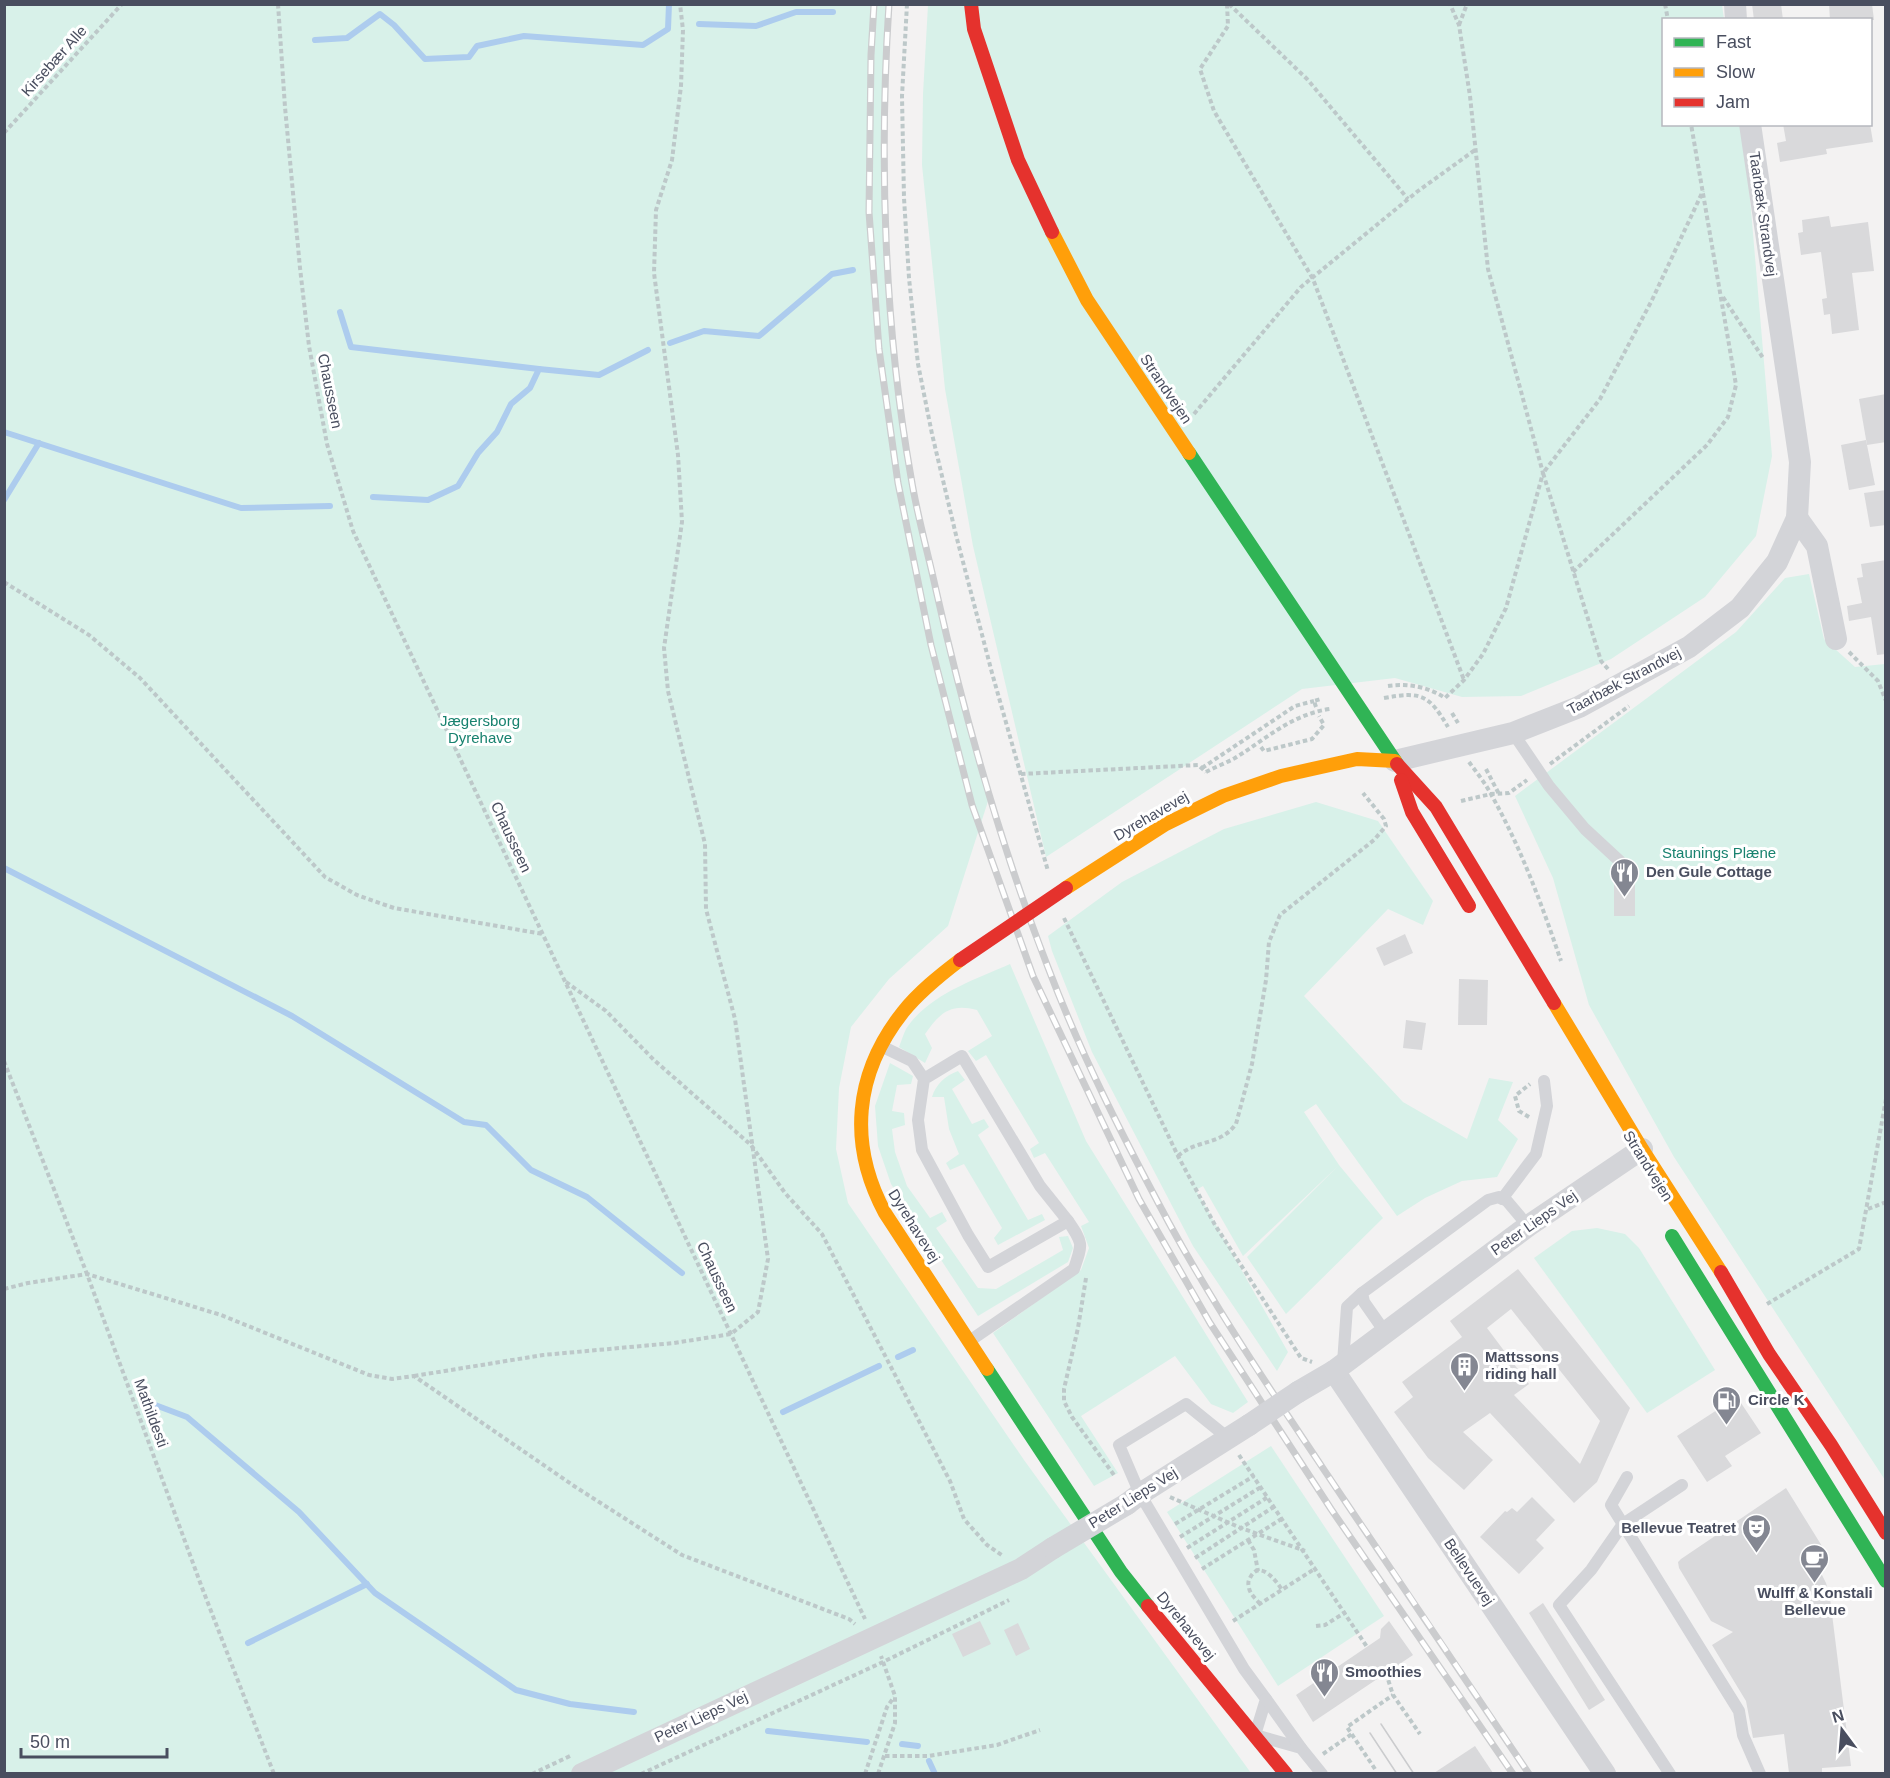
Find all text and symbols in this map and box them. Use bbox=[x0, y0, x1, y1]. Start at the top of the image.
legend bbox=[1662, 18, 1872, 126]
street label: Kirsebær Alle bbox=[17, 22, 90, 99]
text: Fast bbox=[1716, 32, 1751, 52]
text: Slow bbox=[1716, 62, 1756, 82]
text: Jam bbox=[1716, 92, 1750, 112]
street label: Taarbæk Strandvej bbox=[1746, 150, 1781, 277]
street label: Strandvejen bbox=[1137, 351, 1196, 427]
street label: Chausseen bbox=[315, 352, 346, 430]
street label: Taarbæk Strandvej bbox=[1564, 643, 1683, 718]
park label: Jægersborg Dyrehave bbox=[440, 712, 520, 746]
street label: Dyrehavevej bbox=[1110, 787, 1191, 844]
street label: Chausseen bbox=[488, 799, 535, 875]
park label: Staunings Plæne bbox=[1662, 844, 1776, 861]
restaurant icon: Den Gule Cottage bbox=[1609, 856, 1641, 898]
place label: Den Gule Cottage bbox=[1646, 863, 1772, 880]
street label: Strandvejen bbox=[1620, 1127, 1677, 1204]
street label: Dyrehavevej bbox=[885, 1186, 944, 1266]
street label: Peter Lieps Vej bbox=[1488, 1187, 1580, 1258]
street label: Chausseen bbox=[694, 1239, 741, 1315]
place label: Mattssons riding hall bbox=[1485, 1348, 1559, 1382]
building icon: Mattssons riding hall bbox=[1448, 1350, 1480, 1392]
street label: Mathildesti bbox=[131, 1376, 172, 1449]
fuel station icon: Circle K bbox=[1711, 1384, 1743, 1426]
place label: Circle K bbox=[1748, 1391, 1805, 1408]
street label: Peter Lieps Vej bbox=[1085, 1464, 1180, 1532]
theatre icon: Bellevue Teatret bbox=[1741, 1512, 1773, 1554]
place label: Bellevue Teatret bbox=[1621, 1519, 1736, 1536]
street label: Bellevuevej bbox=[1441, 1535, 1498, 1608]
cafe icon: Wulff & Konstali Bellevue bbox=[1799, 1542, 1831, 1584]
place label: Wulff & Konstali Bellevue bbox=[1757, 1584, 1873, 1618]
street label: Dyrehavevej bbox=[1154, 1588, 1219, 1663]
restaurant icon: Smoothies bbox=[1308, 1656, 1340, 1698]
place label: Smoothies bbox=[1345, 1663, 1422, 1680]
street label: Peter Lieps Vej bbox=[651, 1688, 750, 1746]
north arrow bbox=[1812, 1700, 1872, 1760]
text: N bbox=[1830, 1706, 1846, 1726]
scale bar bbox=[21, 1721, 166, 1759]
text: 50 m bbox=[30, 1732, 70, 1752]

